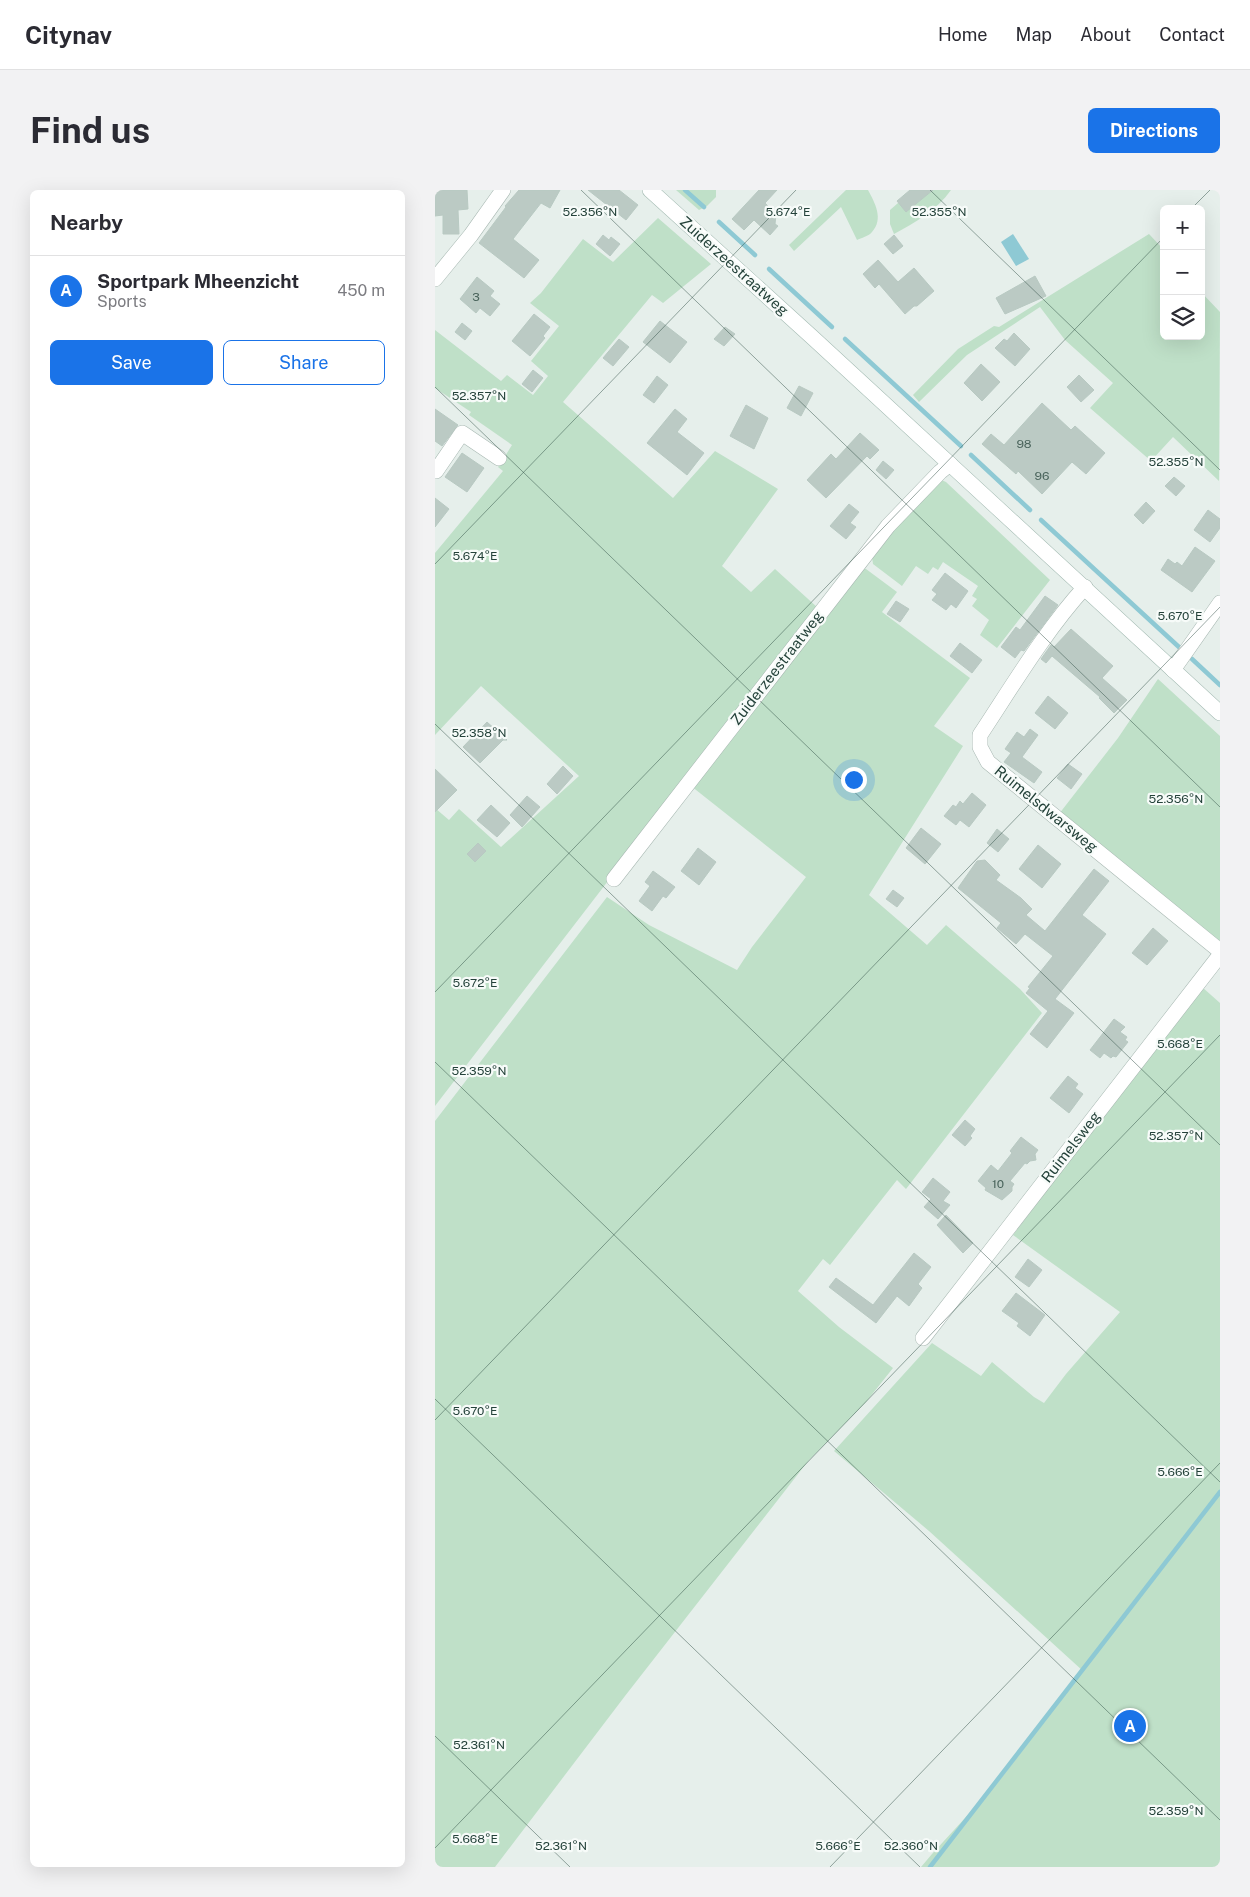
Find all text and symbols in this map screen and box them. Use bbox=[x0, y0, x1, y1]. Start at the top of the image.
text: Citynav bbox=[25, 21, 112, 49]
text: Home bbox=[938, 24, 988, 45]
text: Map bbox=[1016, 24, 1052, 45]
text: About bbox=[1080, 24, 1131, 45]
text: Contact bbox=[1159, 24, 1225, 45]
button: Directions bbox=[1088, 108, 1220, 153]
text: Find us bbox=[30, 110, 150, 151]
text: 52.356°N bbox=[563, 205, 617, 219]
text: 5.674°E bbox=[765, 205, 811, 219]
text: 52.355°N bbox=[911, 205, 967, 219]
map controls bbox=[1160, 205, 1205, 340]
button: + bbox=[1160, 205, 1205, 250]
text: Nearby bbox=[50, 210, 123, 235]
street label: Zuiderzeestraatweg bbox=[677, 213, 792, 319]
button: − bbox=[1160, 250, 1205, 295]
text: Sportpark Mheenzicht bbox=[97, 270, 299, 292]
text: A bbox=[60, 281, 72, 300]
text: 450 m bbox=[337, 281, 385, 300]
house number: 3 bbox=[472, 290, 480, 304]
text: Sports bbox=[97, 292, 147, 311]
button: layers bbox=[1160, 295, 1205, 340]
button: Save bbox=[50, 340, 213, 385]
button: Share bbox=[223, 340, 385, 385]
text: 52.357°N bbox=[452, 389, 506, 403]
house number: 98 bbox=[1016, 437, 1032, 451]
text: 52.355°N bbox=[1148, 455, 1204, 469]
house number: 96 bbox=[1035, 469, 1049, 483]
text: 5.674°E bbox=[452, 549, 498, 563]
street label: Zuiderzeestraatweg bbox=[727, 607, 826, 728]
text: 5.670°E bbox=[1158, 609, 1202, 623]
text: 52.358°N bbox=[451, 726, 507, 740]
street label: Ruimelsdwarsweg bbox=[991, 762, 1101, 855]
your location bbox=[841, 767, 867, 793]
text: 52.356°N bbox=[1149, 792, 1203, 806]
text: 5.672°E bbox=[452, 976, 498, 990]
text: 5.668°E bbox=[1157, 1037, 1203, 1051]
text: 52.359°N bbox=[452, 1064, 506, 1078]
street label: Ruimelsweg bbox=[1038, 1108, 1104, 1186]
text: 52.357°N bbox=[1149, 1129, 1203, 1143]
house number: 10 bbox=[992, 1177, 1004, 1191]
text: 5.670°E bbox=[453, 1404, 497, 1418]
text: 5.666°E bbox=[1157, 1465, 1203, 1479]
pin: A bbox=[1114, 1707, 1146, 1745]
text: 52.361°N bbox=[453, 1738, 505, 1752]
text: 52.359°N bbox=[1149, 1804, 1203, 1818]
text: 5.668°E bbox=[452, 1832, 498, 1846]
text: 52.361°N bbox=[535, 1839, 587, 1853]
text: 5.666°E bbox=[815, 1839, 861, 1853]
text: 52.360°N bbox=[884, 1839, 938, 1853]

